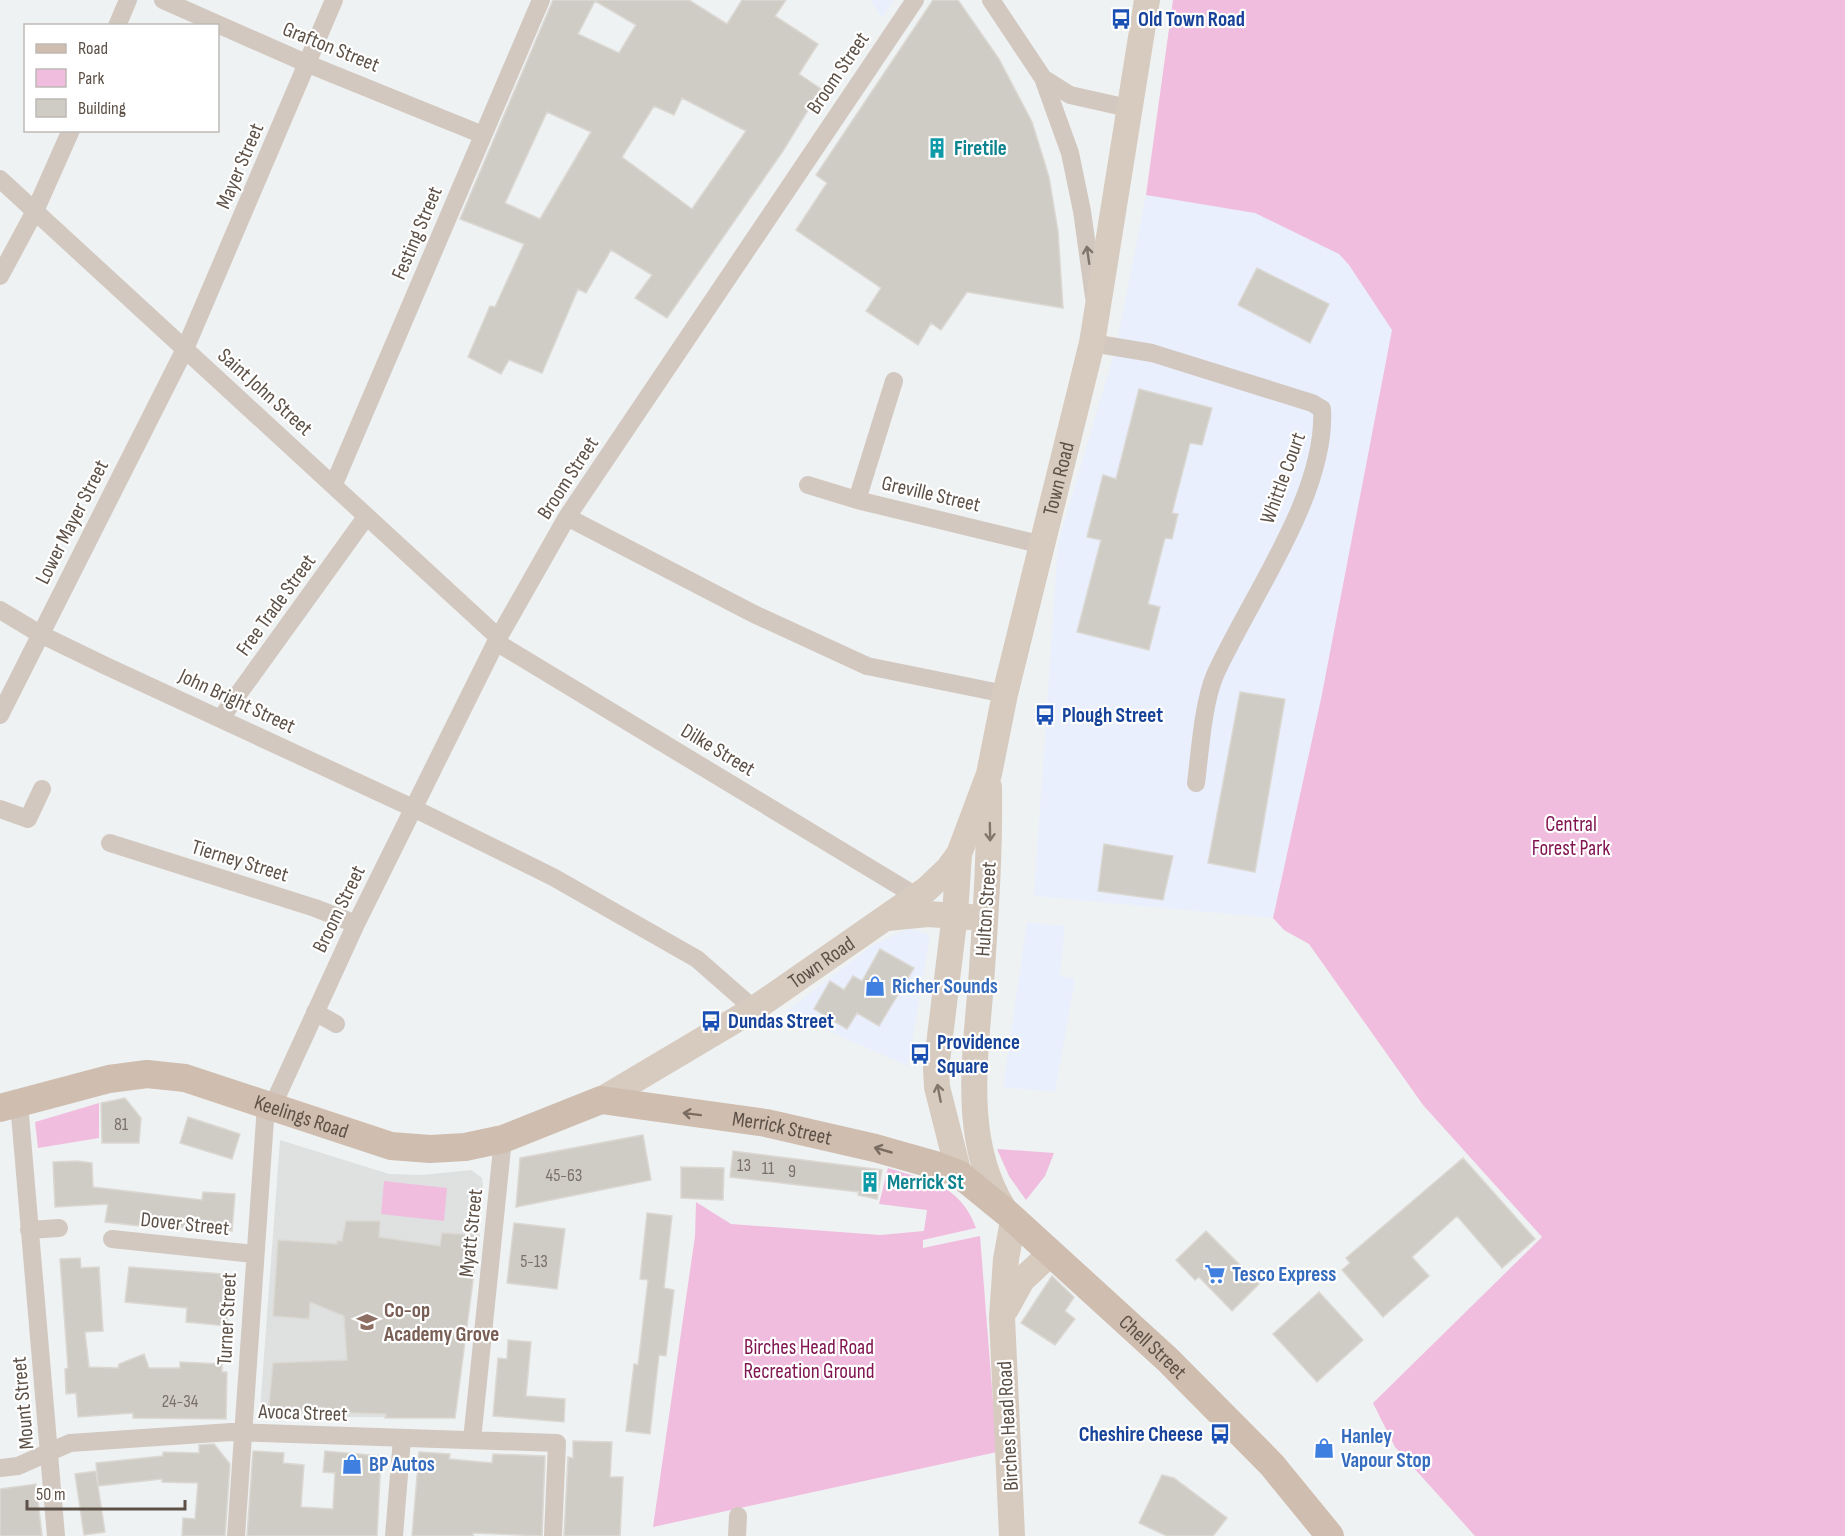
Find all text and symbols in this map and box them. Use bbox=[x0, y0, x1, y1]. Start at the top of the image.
bus stop icon: Old Town Road bbox=[1109, 7, 1133, 31]
place label: Old Town Road bbox=[1138, 7, 1245, 32]
street label: Grafton Street bbox=[279, 16, 383, 78]
legend bbox=[24, 24, 219, 132]
street label: Broom Street bbox=[801, 27, 875, 119]
text: Road bbox=[78, 38, 108, 59]
text: Park bbox=[78, 68, 104, 89]
text: Building bbox=[78, 98, 126, 119]
street label: Mayer Street bbox=[211, 119, 269, 213]
building icon: Firetile bbox=[925, 136, 949, 160]
place label: Firetile bbox=[954, 136, 1007, 161]
street label: Festing Street bbox=[386, 183, 448, 283]
one-way arrow bbox=[1083, 246, 1094, 266]
street label: Saint John Street bbox=[213, 343, 317, 441]
street label: Whittle Court bbox=[1255, 429, 1311, 527]
street label: Broom Street bbox=[532, 432, 604, 524]
street label: Town Road bbox=[1037, 439, 1080, 518]
street label: Lower Mayer Street bbox=[30, 456, 114, 588]
street label: Greville Street bbox=[879, 471, 983, 517]
street label: Free Trade Street bbox=[231, 549, 321, 661]
street label: John Bright Street bbox=[174, 663, 299, 739]
bus stop icon: Plough Street bbox=[1033, 703, 1057, 727]
place label: Plough Street bbox=[1062, 703, 1163, 728]
street label: Dilke Street bbox=[676, 718, 760, 782]
park label: Central Forest Park bbox=[1532, 812, 1610, 861]
one-way arrow bbox=[984, 822, 996, 842]
street label: Tierney Street bbox=[189, 834, 291, 888]
street label: Broom Street bbox=[307, 861, 371, 957]
street label: Hulton Street bbox=[970, 861, 1002, 957]
street label: Town Road bbox=[783, 931, 859, 994]
shop icon: Richer Sounds bbox=[863, 974, 887, 998]
place label: Richer Sounds bbox=[892, 974, 998, 999]
bus stop icon: Dundas Street bbox=[699, 1009, 723, 1033]
place label: Dundas Street bbox=[728, 1009, 834, 1034]
place label: Providence Square bbox=[937, 1030, 1020, 1079]
bus stop icon: Providence Square bbox=[908, 1042, 932, 1066]
one-way arrow bbox=[933, 1084, 944, 1104]
street label: Keelings Road bbox=[251, 1089, 352, 1144]
street label: Merrick Street bbox=[731, 1106, 834, 1150]
one-way arrow bbox=[683, 1108, 702, 1119]
house number: 81 bbox=[114, 1114, 129, 1135]
one-way arrow bbox=[874, 1144, 893, 1155]
house number: 13 bbox=[737, 1155, 751, 1176]
house number: 11 bbox=[762, 1158, 775, 1179]
house number: 9 bbox=[788, 1161, 796, 1182]
house number: 45-63 bbox=[546, 1165, 582, 1186]
building icon: Merrick St bbox=[858, 1170, 882, 1194]
place label: Merrick St bbox=[887, 1170, 964, 1195]
street label: Myatt Street bbox=[454, 1188, 488, 1278]
street label: Dover Street bbox=[139, 1207, 231, 1241]
house number: 5-13 bbox=[520, 1251, 548, 1272]
supermarket icon: Tesco Express bbox=[1203, 1262, 1227, 1286]
place label: Tesco Express bbox=[1232, 1262, 1336, 1287]
street label: Turner Street bbox=[212, 1272, 242, 1366]
place label: Co-op Academy Grove bbox=[383, 1298, 499, 1347]
street label: Chell Street bbox=[1114, 1309, 1192, 1384]
school or university icon: Co-op Academy Grove bbox=[355, 1310, 379, 1334]
park label: Birches Head Road Recreation Ground bbox=[743, 1335, 875, 1384]
street label: Mount Street bbox=[6, 1356, 40, 1450]
street label: Birches Head Road bbox=[992, 1360, 1024, 1492]
house number: 24-34 bbox=[162, 1391, 199, 1412]
street label: Avoca Street bbox=[257, 1399, 348, 1427]
place label: Cheshire Cheese bbox=[1079, 1422, 1203, 1447]
bus stop icon: Cheshire Cheese bbox=[1208, 1422, 1232, 1446]
place label: Hanley Vapour Stop bbox=[1341, 1424, 1431, 1473]
shop icon: Hanley Vapour Stop bbox=[1312, 1436, 1336, 1460]
shop icon: BP Autos bbox=[340, 1452, 364, 1476]
place label: BP Autos bbox=[369, 1452, 435, 1477]
scale bar bbox=[27, 1473, 184, 1511]
text: 50 m bbox=[36, 1484, 66, 1505]

